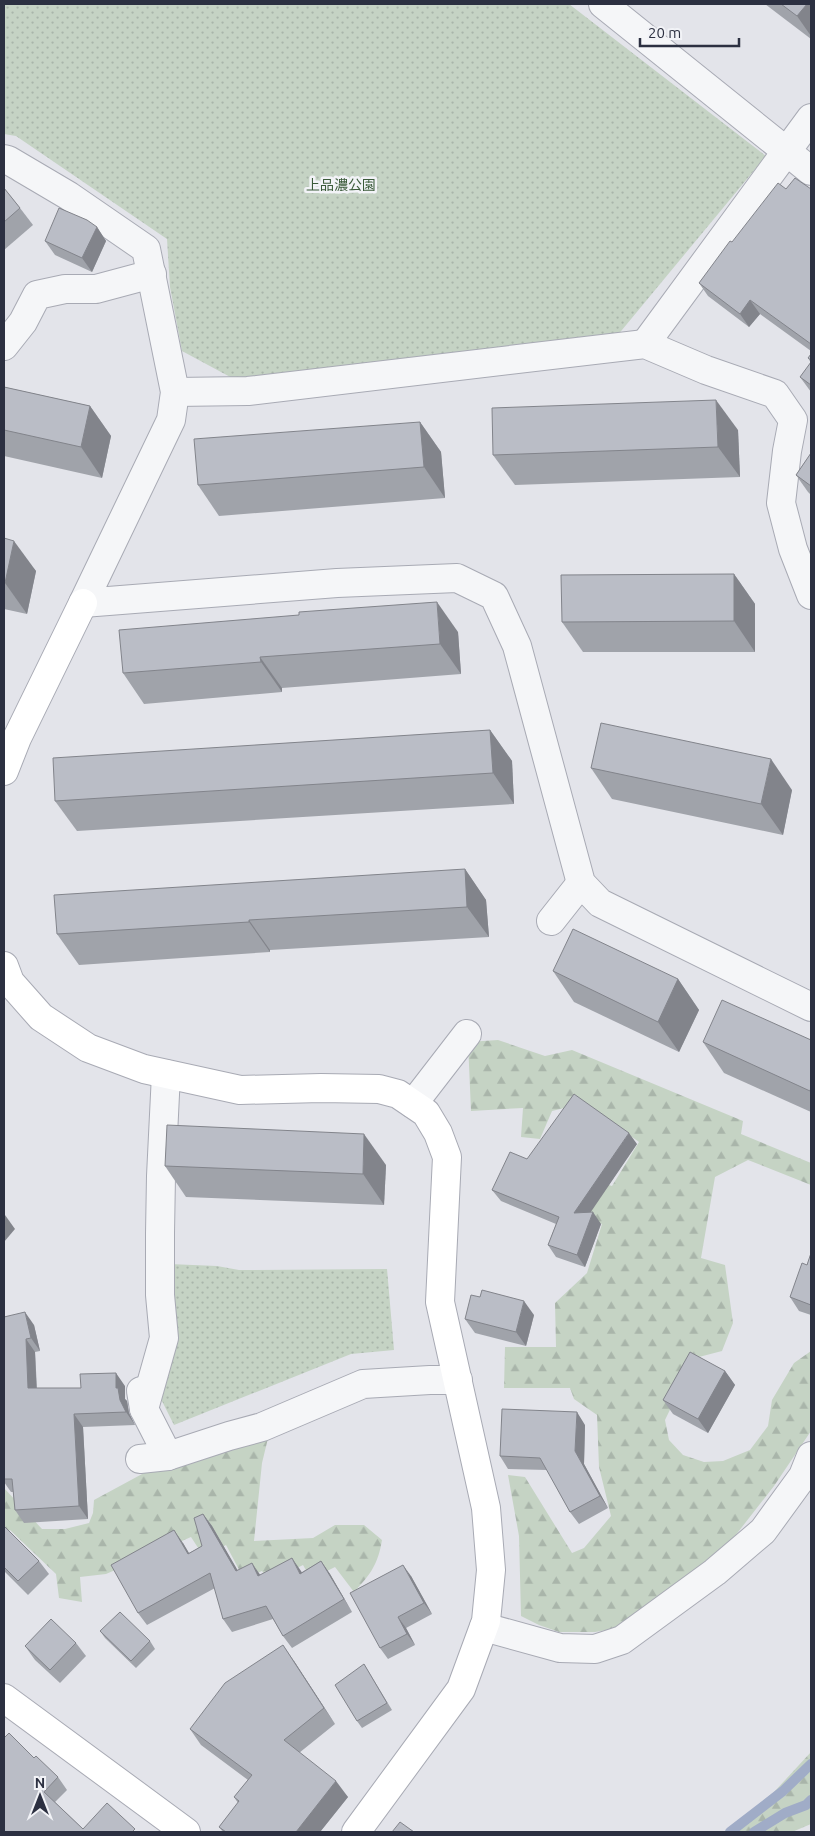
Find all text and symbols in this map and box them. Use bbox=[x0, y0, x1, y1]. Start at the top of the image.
scale bar bbox=[640, 15, 739, 47]
text: 20 m bbox=[648, 24, 681, 41]
park label: 上品濃公園 bbox=[306, 177, 376, 193]
north arrow bbox=[15, 1771, 65, 1821]
text: N bbox=[35, 1775, 45, 1791]

